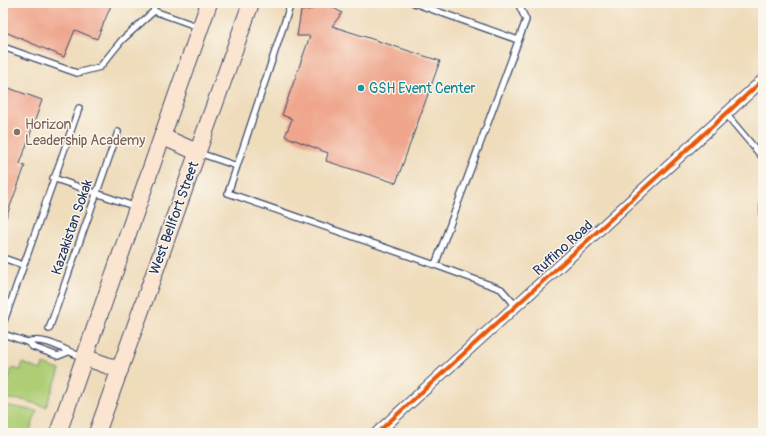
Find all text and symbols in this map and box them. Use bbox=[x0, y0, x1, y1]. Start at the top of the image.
place label: GSH Event Center bbox=[369, 80, 476, 97]
marker: GSH Event Center bbox=[356, 83, 366, 93]
place label: Horizon Leadership Academy bbox=[25, 116, 145, 149]
marker: Horizon Leadership Academy bbox=[12, 127, 22, 137]
street label: West Bellfort Street bbox=[146, 159, 203, 277]
street label: Kazakistan Sokak bbox=[48, 177, 96, 277]
street label: Ruffino Road bbox=[530, 217, 596, 279]

